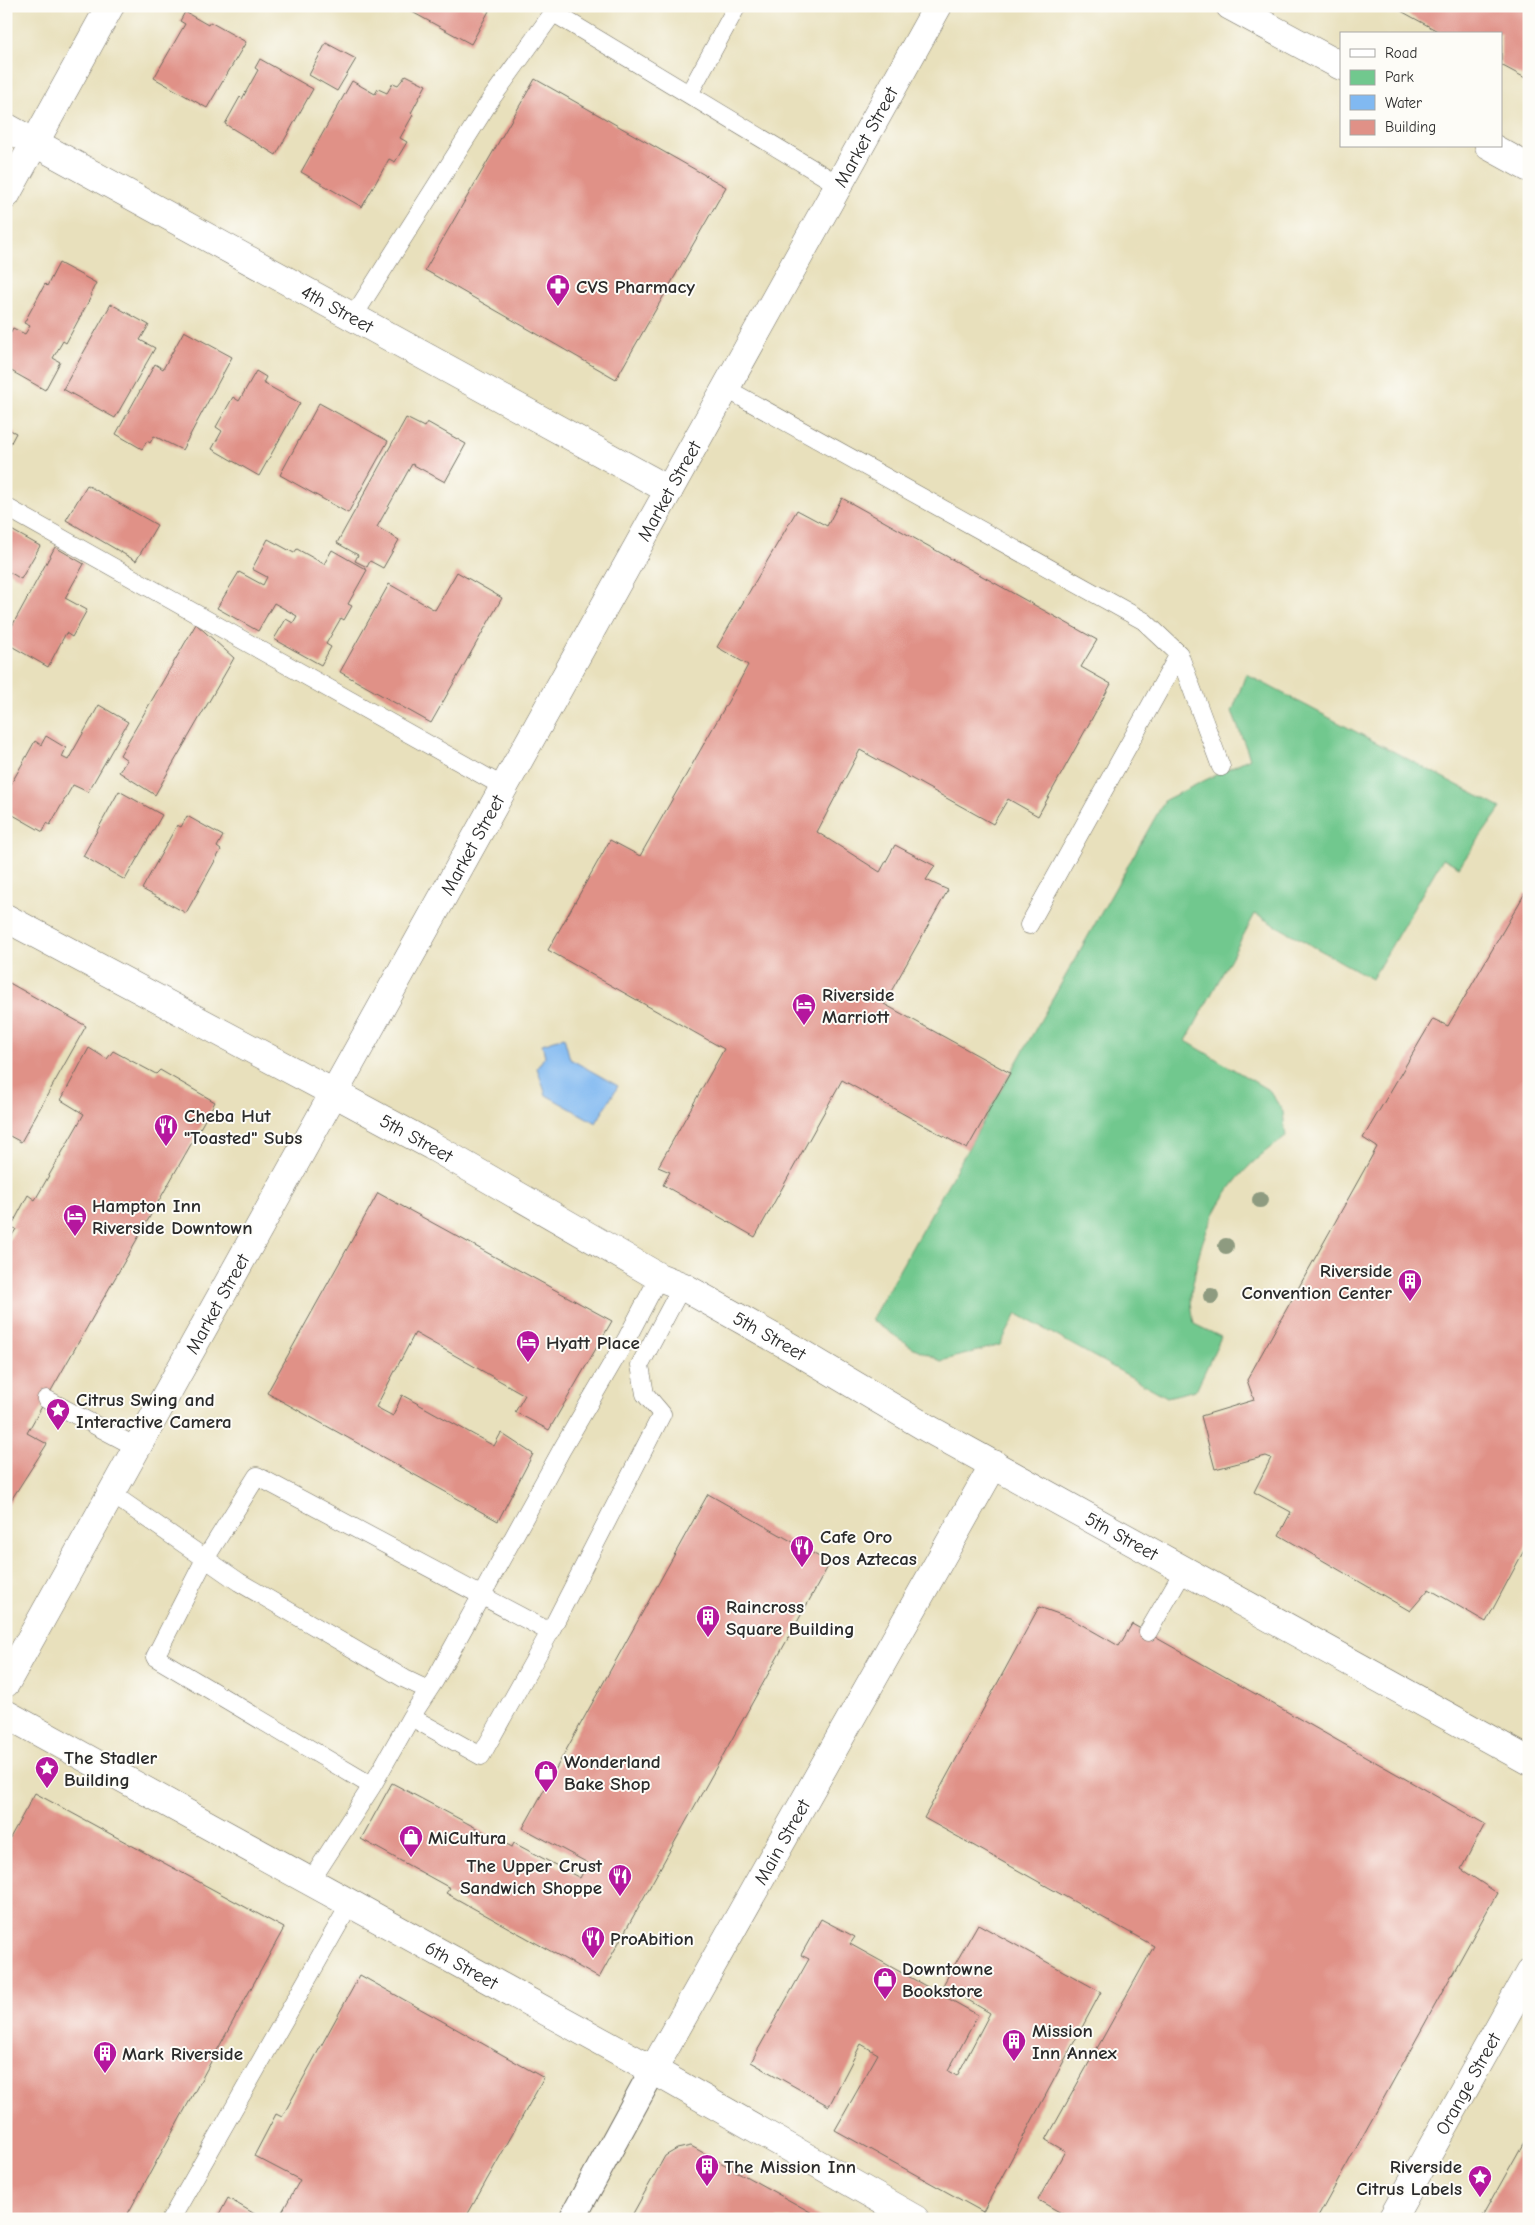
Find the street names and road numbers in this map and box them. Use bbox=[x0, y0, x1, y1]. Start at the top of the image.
street label: Market Street bbox=[830, 83, 903, 191]
street label: 4th Street bbox=[297, 281, 377, 338]
street label: Market Street bbox=[633, 437, 706, 545]
street label: Market Street bbox=[436, 791, 510, 899]
street label: 5th Street bbox=[376, 1110, 457, 1168]
street label: Market Street bbox=[181, 1250, 255, 1358]
street label: 5th Street bbox=[729, 1307, 810, 1366]
street label: 5th Street bbox=[1081, 1508, 1162, 1566]
street label: Main Street bbox=[750, 1795, 815, 1889]
street label: 6th Street bbox=[421, 1937, 502, 1995]
street label: Orange Street bbox=[1431, 2029, 1506, 2139]

